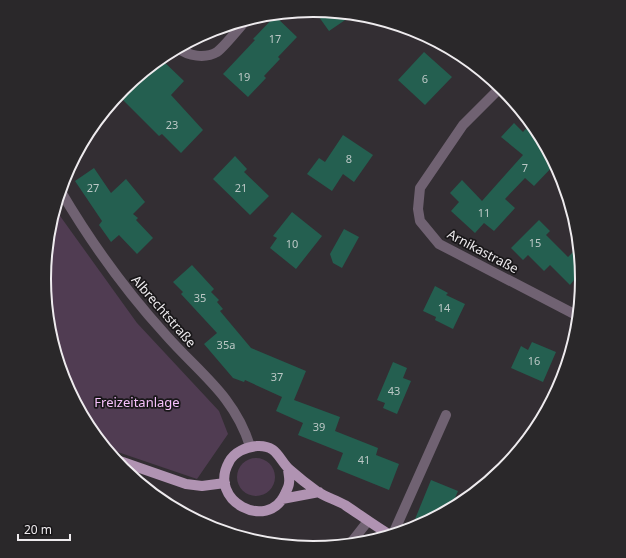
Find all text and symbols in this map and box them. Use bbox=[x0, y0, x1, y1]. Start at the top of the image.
house number: 17 bbox=[269, 31, 281, 46]
house number: 19 bbox=[238, 69, 250, 84]
house number: 6 bbox=[422, 71, 428, 86]
house number: 23 bbox=[166, 117, 178, 132]
house number: 8 bbox=[346, 151, 352, 166]
house number: 7 bbox=[522, 160, 528, 175]
house number: 27 bbox=[87, 180, 99, 195]
house number: 21 bbox=[235, 180, 247, 195]
house number: 11 bbox=[478, 205, 490, 220]
street label: Arnikastraße bbox=[444, 225, 522, 277]
house number: 15 bbox=[529, 235, 541, 250]
house number: 10 bbox=[286, 236, 298, 251]
street label: Albrechtstraße bbox=[128, 271, 200, 351]
house number: 35 bbox=[194, 290, 206, 305]
house number: 14 bbox=[438, 300, 451, 315]
house number: 35a bbox=[217, 337, 235, 352]
house number: 16 bbox=[528, 353, 540, 368]
house number: 37 bbox=[271, 369, 283, 384]
house number: 43 bbox=[388, 383, 400, 398]
park label: Freizeitanlage bbox=[94, 393, 180, 411]
house number: 39 bbox=[313, 419, 325, 434]
house number: 41 bbox=[358, 452, 370, 467]
scale bar bbox=[18, 516, 70, 542]
text: 20 m bbox=[24, 521, 52, 538]

